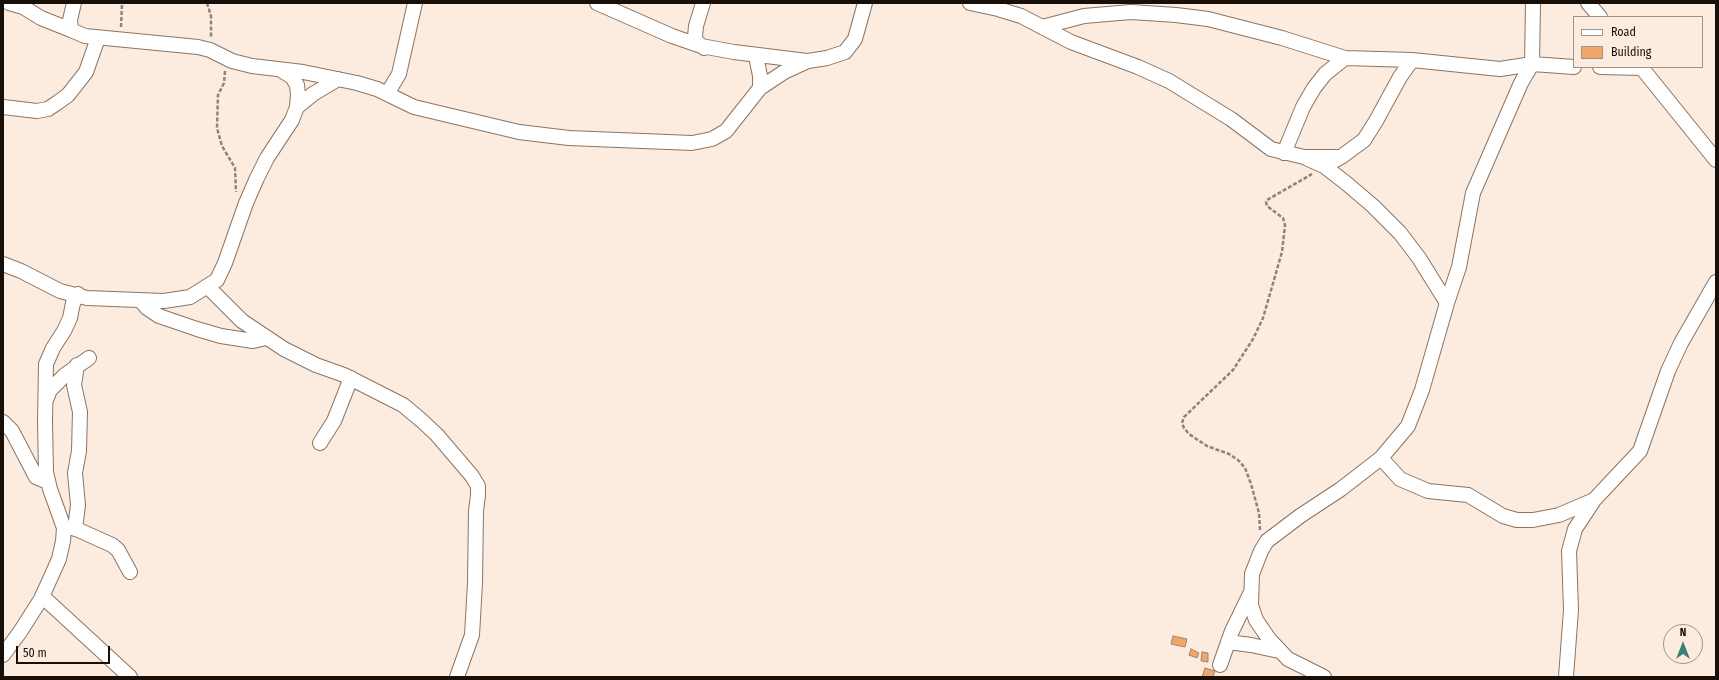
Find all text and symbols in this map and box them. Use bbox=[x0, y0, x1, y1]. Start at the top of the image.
legend bbox=[1573, 16, 1703, 68]
text: Road bbox=[1611, 25, 1636, 39]
text: Building bbox=[1611, 45, 1651, 59]
north arrow bbox=[1663, 624, 1703, 664]
text: N bbox=[1680, 626, 1686, 639]
scale bar bbox=[18, 638, 112, 664]
text: 50 m bbox=[23, 646, 47, 660]

